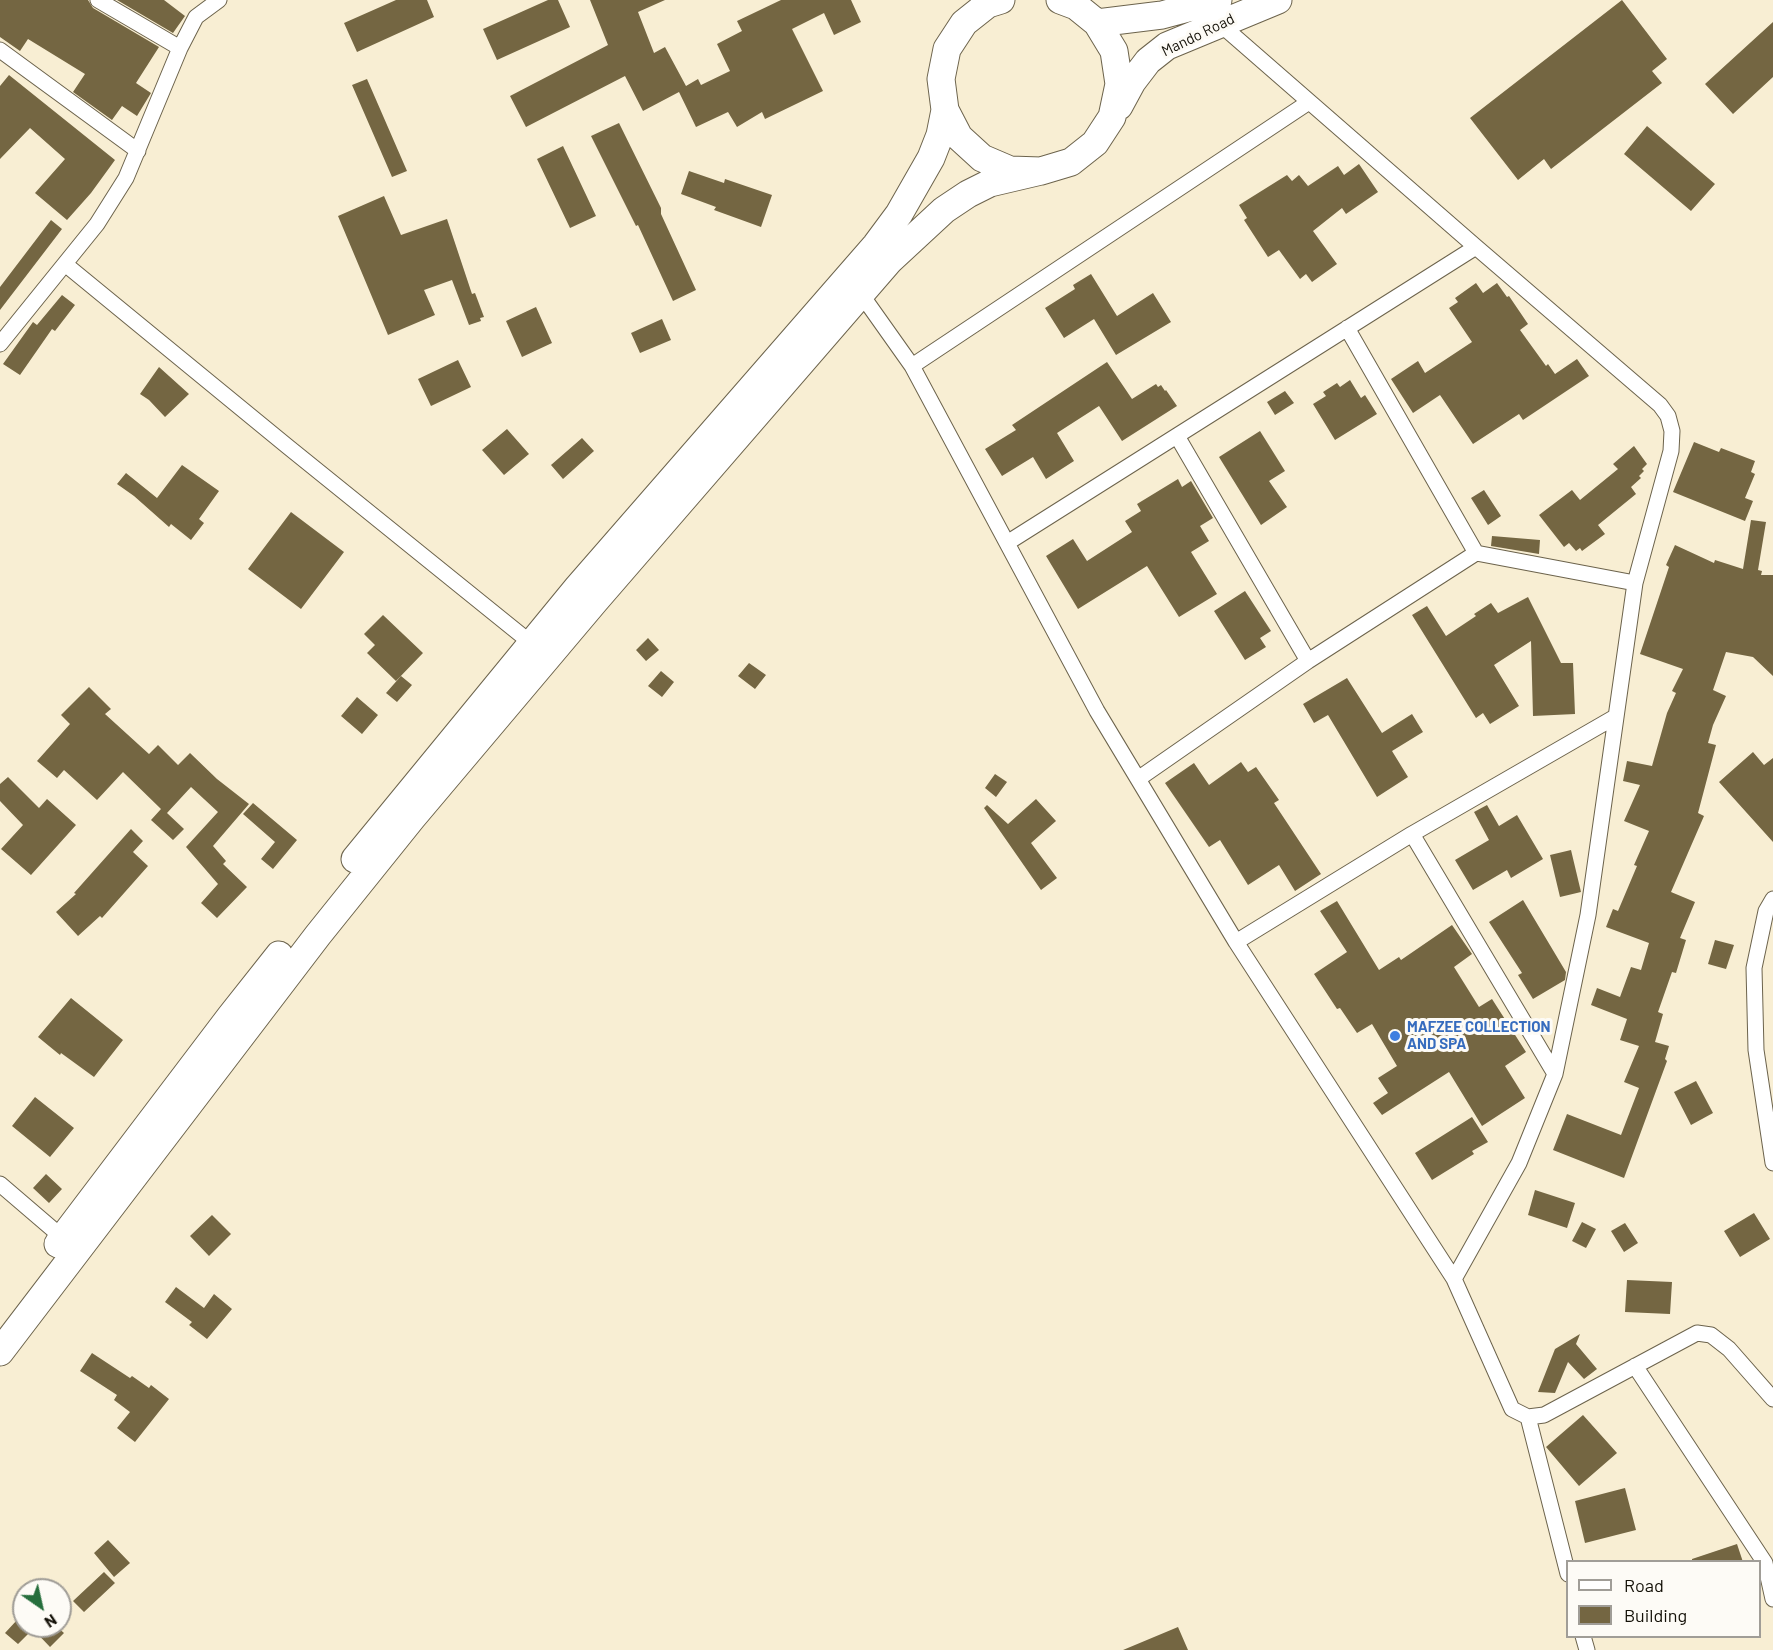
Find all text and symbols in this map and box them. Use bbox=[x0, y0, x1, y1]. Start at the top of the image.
street label: Mando Road bbox=[1159, 10, 1237, 60]
place label: MAFZEE COLLECTION AND SPA bbox=[1407, 1018, 1550, 1053]
marker: MAFZEE COLLECTION AND SPA bbox=[1388, 1029, 1402, 1043]
legend bbox=[1566, 1560, 1761, 1638]
text: Road bbox=[1624, 1574, 1664, 1596]
north arrow bbox=[12, 1578, 72, 1638]
text: Building bbox=[1624, 1604, 1687, 1626]
text: N bbox=[42, 1611, 61, 1633]

